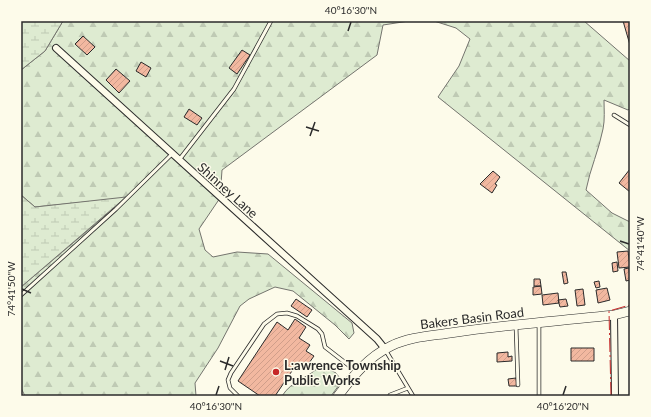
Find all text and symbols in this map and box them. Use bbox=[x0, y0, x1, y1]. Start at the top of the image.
text: 40°16'30"N bbox=[325, 4, 377, 16]
street label: Shinney Lane bbox=[195, 159, 261, 221]
text: 74°41'40"W bbox=[634, 216, 646, 272]
text: 74°41'50"W bbox=[5, 261, 17, 317]
street label: Bakers Basin Road bbox=[419, 304, 525, 332]
place label: L:awrence Township Public Works bbox=[284, 357, 401, 388]
marker: L:awrence Township Public Works bbox=[271, 367, 281, 377]
text: 40°16'30"N bbox=[190, 400, 242, 412]
text: 40°16'20"N bbox=[537, 400, 589, 412]

